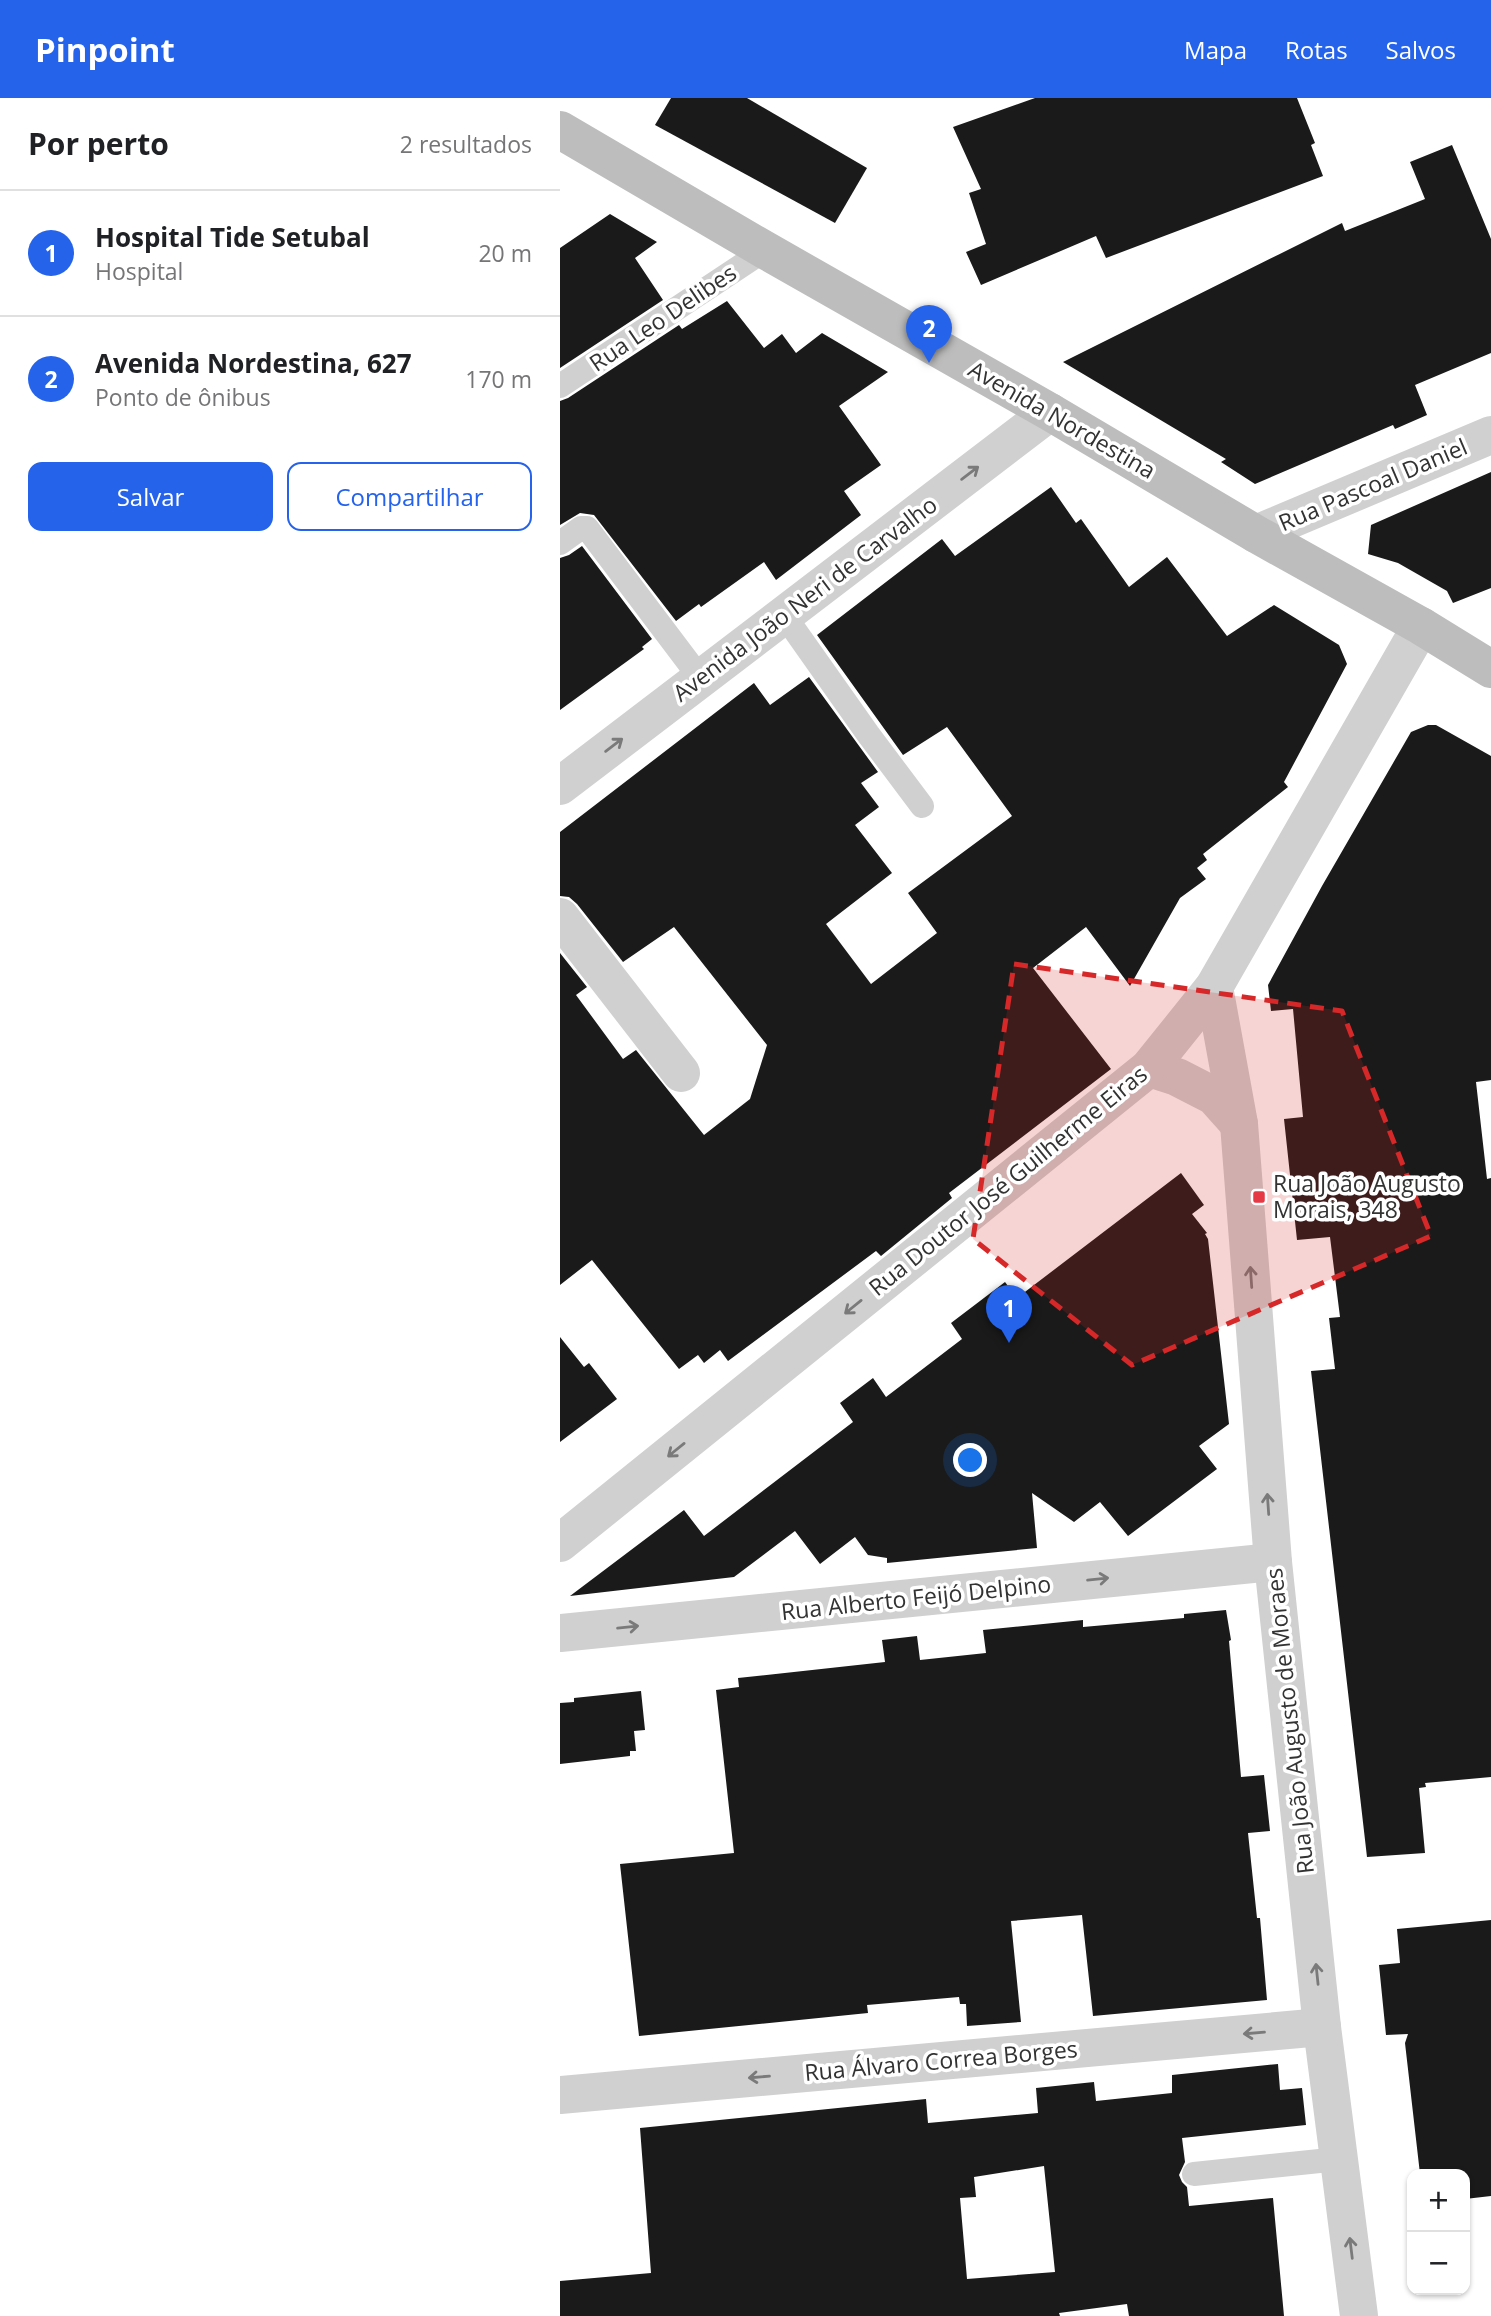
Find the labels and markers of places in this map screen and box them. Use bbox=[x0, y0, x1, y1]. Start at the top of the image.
pin: 2 bbox=[906, 305, 952, 363]
place label: Rua João Augusto Morais, 348 bbox=[1273, 1167, 1461, 1225]
marker: Rua João Augusto Morais, 348 bbox=[1251, 1189, 1267, 1205]
pin: 1 bbox=[986, 1285, 1032, 1343]

